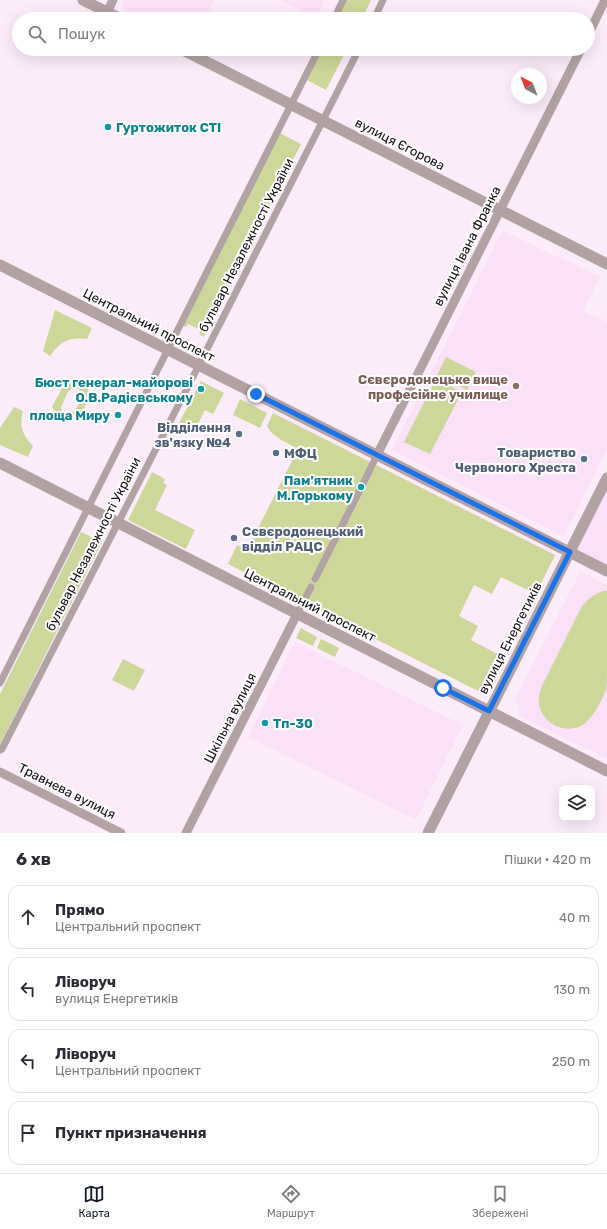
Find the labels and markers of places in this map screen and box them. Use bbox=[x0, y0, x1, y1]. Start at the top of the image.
place label: Гуртожиток СТІ bbox=[116, 120, 221, 135]
marker: Гуртожиток СТІ bbox=[103, 122, 113, 132]
place label: Сєвєродонецьке вище професійне училище bbox=[358, 372, 508, 402]
place label: Бюст генерал-майорові О.В.Радієвському bbox=[35, 375, 193, 405]
marker: Сєвєродонецьке вище професійне училище bbox=[511, 381, 521, 391]
marker: Бюст генерал-майорові О.В.Радієвському bbox=[196, 384, 206, 394]
place label: площа Миру bbox=[29, 408, 110, 423]
marker: площа Миру bbox=[113, 410, 123, 420]
place label: Відділення зв'язку №4 bbox=[154, 420, 231, 450]
marker: Відділення зв'язку №4 bbox=[234, 429, 244, 439]
place label: Товариство Червоного Хреста bbox=[455, 445, 576, 475]
place label: МФЦ bbox=[284, 446, 317, 461]
marker: МФЦ bbox=[271, 448, 281, 458]
marker: Товариство Червоного Хреста bbox=[579, 454, 589, 464]
place label: Пам'ятник М.Горькому bbox=[277, 473, 353, 503]
marker: Пам'ятник М.Горькому bbox=[356, 482, 366, 492]
place label: Сєвєродонецький відділ РАЦС bbox=[242, 524, 363, 554]
marker: Сєвєродонецький відділ РАЦС bbox=[229, 533, 239, 543]
place label: Тп-30 bbox=[273, 716, 313, 731]
marker: Тп-30 bbox=[260, 718, 270, 728]

